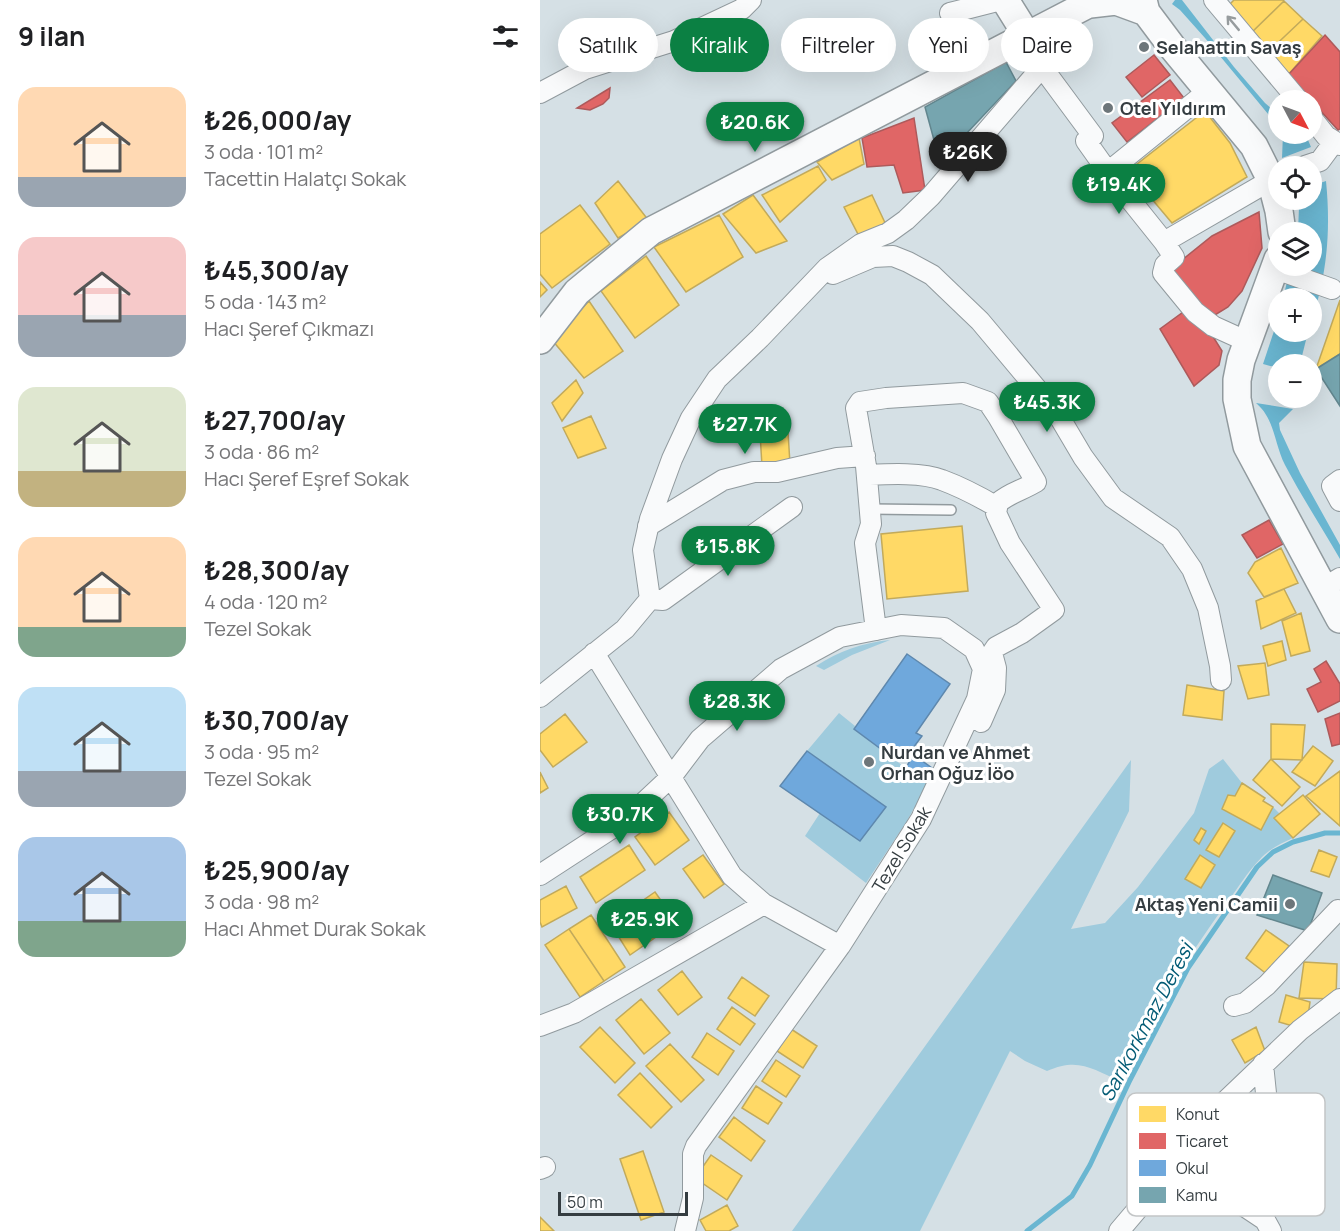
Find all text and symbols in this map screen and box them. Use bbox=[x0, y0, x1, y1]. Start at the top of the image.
one-way arrow bbox=[1227, 15, 1240, 31]
text: 9 ilan bbox=[18, 18, 85, 54]
chip: Satılık bbox=[558, 18, 658, 72]
chip: Kiralık bbox=[670, 18, 769, 72]
chip: Filtreler bbox=[781, 18, 896, 72]
chip: Yeni bbox=[908, 18, 989, 72]
chip: Daire bbox=[1001, 18, 1093, 72]
icon: filters bbox=[489, 20, 522, 53]
place label: Selahattin Savaş bbox=[1156, 35, 1302, 59]
marker: Selahattin Savaş bbox=[1137, 40, 1151, 54]
north arrow bbox=[1268, 90, 1322, 144]
map controls bbox=[1268, 90, 1322, 408]
place label: Otel Yıldırım bbox=[1120, 96, 1226, 120]
marker: Otel Yıldırım bbox=[1101, 101, 1115, 115]
text: ₺26,000/ay bbox=[204, 102, 351, 138]
pin: ₺20.6K bbox=[706, 102, 804, 153]
text: ₺20.6K bbox=[720, 108, 790, 135]
icon: home bbox=[66, 111, 138, 183]
pin: ₺26K bbox=[932, 132, 1004, 183]
text: 3 oda · 101 m² bbox=[204, 138, 323, 165]
text: ₺26K bbox=[943, 138, 993, 165]
button: locate bbox=[1268, 156, 1322, 210]
pin: ₺19.4K bbox=[1070, 164, 1168, 215]
text: Tacettin Halatçı Sokak bbox=[204, 165, 406, 192]
text: ₺19.4K bbox=[1086, 170, 1152, 197]
button: layers bbox=[1268, 222, 1322, 276]
text: ₺45,300/ay bbox=[204, 252, 349, 288]
icon: home bbox=[66, 261, 138, 333]
text: 5 oda · 143 m² bbox=[204, 288, 326, 315]
button: + bbox=[1268, 288, 1322, 342]
text: Hacı Şeref Çıkmazı bbox=[204, 315, 374, 342]
button: − bbox=[1268, 354, 1322, 408]
pin: ₺45.3K bbox=[998, 382, 1096, 433]
text: ₺45.3K bbox=[1013, 388, 1081, 415]
text: ₺27,700/ay bbox=[204, 402, 345, 438]
pin: ₺27.7K bbox=[696, 404, 794, 455]
text: ₺27.7K bbox=[712, 410, 778, 437]
icon: home bbox=[66, 411, 138, 483]
text: 3 oda · 86 m² bbox=[204, 438, 319, 465]
text: Hacı Şeref Eşref Sokak bbox=[204, 465, 409, 492]
pin: ₺15.8K bbox=[679, 526, 777, 577]
text: ₺15.8K bbox=[696, 532, 760, 559]
text: ₺28,300/ay bbox=[204, 552, 349, 588]
icon: home bbox=[66, 561, 138, 633]
text: 4 oda · 120 m² bbox=[204, 588, 327, 615]
text: Tezel Sokak bbox=[204, 615, 311, 642]
pin: ₺28.3K bbox=[688, 681, 786, 732]
text: ₺28.3K bbox=[703, 687, 771, 714]
text: ₺30,700/ay bbox=[204, 702, 349, 738]
icon: home bbox=[66, 711, 138, 783]
text: 3 oda · 95 m² bbox=[204, 738, 319, 765]
place label: Nurdan ve Ahmet Orhan Oğuz İöo bbox=[881, 740, 1031, 785]
marker: Nurdan ve Ahmet Orhan Oğuz İöo bbox=[862, 755, 876, 769]
text: Tezel Sokak bbox=[204, 765, 311, 792]
pin: ₺30.7K bbox=[571, 794, 669, 845]
text: ₺30.7K bbox=[586, 800, 654, 827]
street label: Tezel Sokak bbox=[866, 801, 937, 897]
text: ₺25,900/ay bbox=[204, 852, 349, 888]
icon: home bbox=[66, 861, 138, 933]
text: 3 oda · 98 m² bbox=[204, 888, 319, 915]
place label: Aktaş Yeni Camii bbox=[1135, 892, 1278, 916]
marker: Aktaş Yeni Camii bbox=[1283, 897, 1297, 911]
pin: ₺25.9K bbox=[596, 899, 694, 950]
text: ₺25.9K bbox=[611, 905, 679, 932]
text: Hacı Ahmet Durak Sokak bbox=[204, 915, 426, 942]
water label: Sarıkorkmaz Deresi bbox=[1093, 936, 1200, 1106]
legend bbox=[1127, 1093, 1325, 1216]
text: Konut bbox=[1176, 1103, 1220, 1125]
text: Ticaret bbox=[1176, 1130, 1228, 1152]
text: Okul bbox=[1176, 1157, 1209, 1179]
text: Kamu bbox=[1176, 1184, 1217, 1206]
scale bar bbox=[558, 1189, 688, 1216]
text: 50 m bbox=[567, 1191, 603, 1213]

